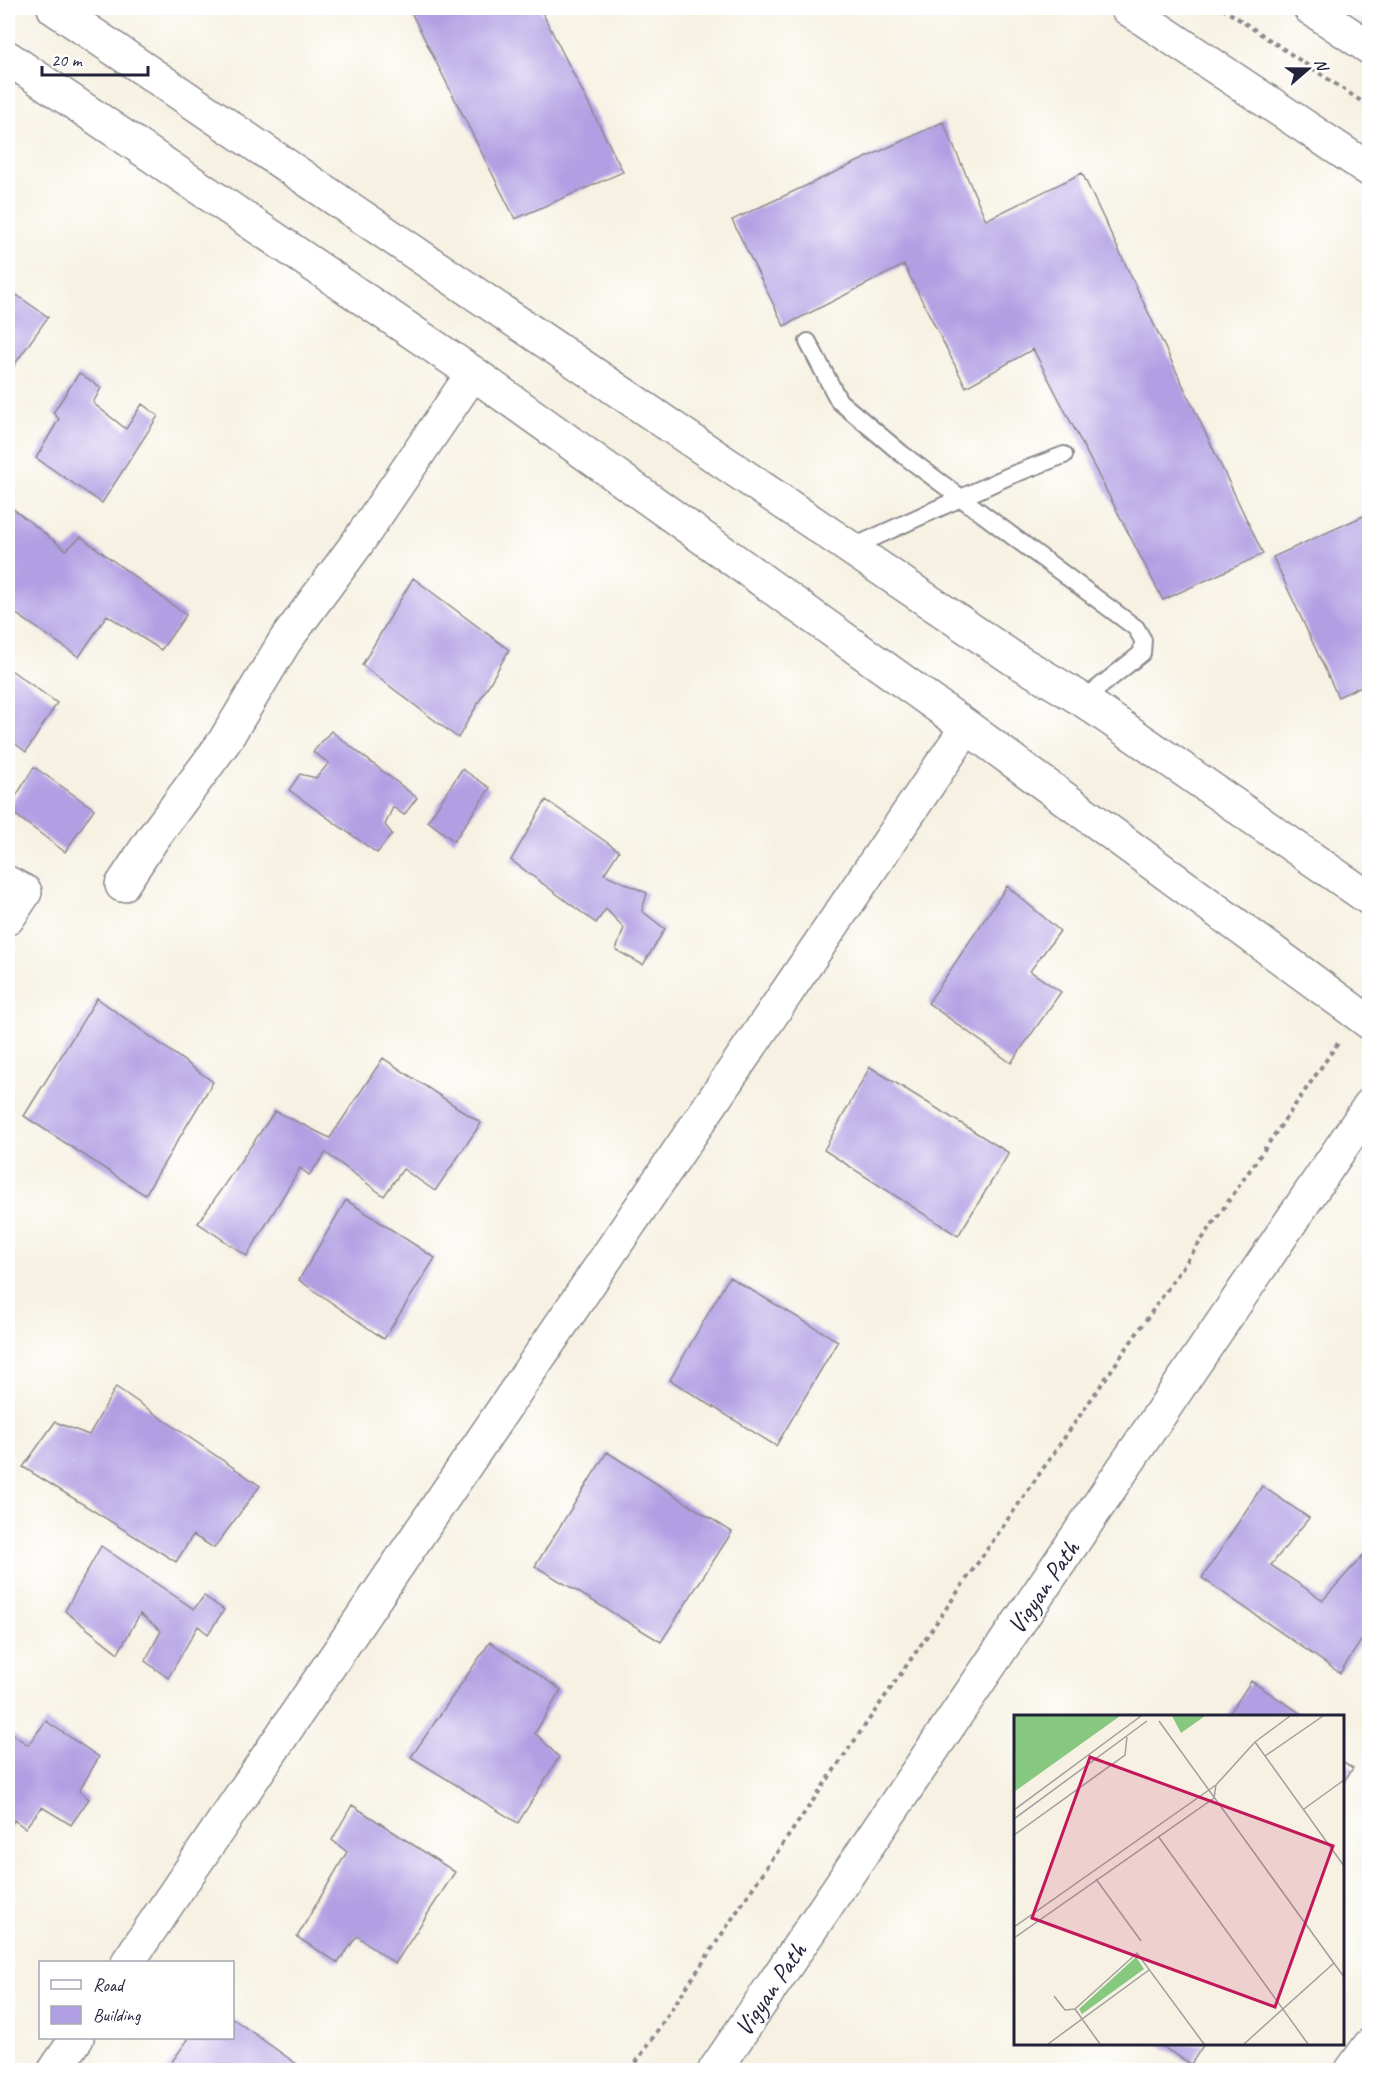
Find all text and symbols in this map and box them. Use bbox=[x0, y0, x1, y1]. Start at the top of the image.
scale bar bbox=[42, 39, 148, 77]
north arrow bbox=[1278, 39, 1338, 99]
text: 20 m bbox=[51, 49, 84, 71]
text: N bbox=[1310, 56, 1333, 75]
street label: Vigyan Path bbox=[1000, 1533, 1088, 1640]
inset map bbox=[1014, 1715, 1344, 2045]
street label: Vigyan Path bbox=[727, 1935, 815, 2042]
legend bbox=[39, 1961, 234, 2039]
text: Road bbox=[93, 1974, 126, 1996]
text: Building bbox=[93, 2004, 142, 2026]

